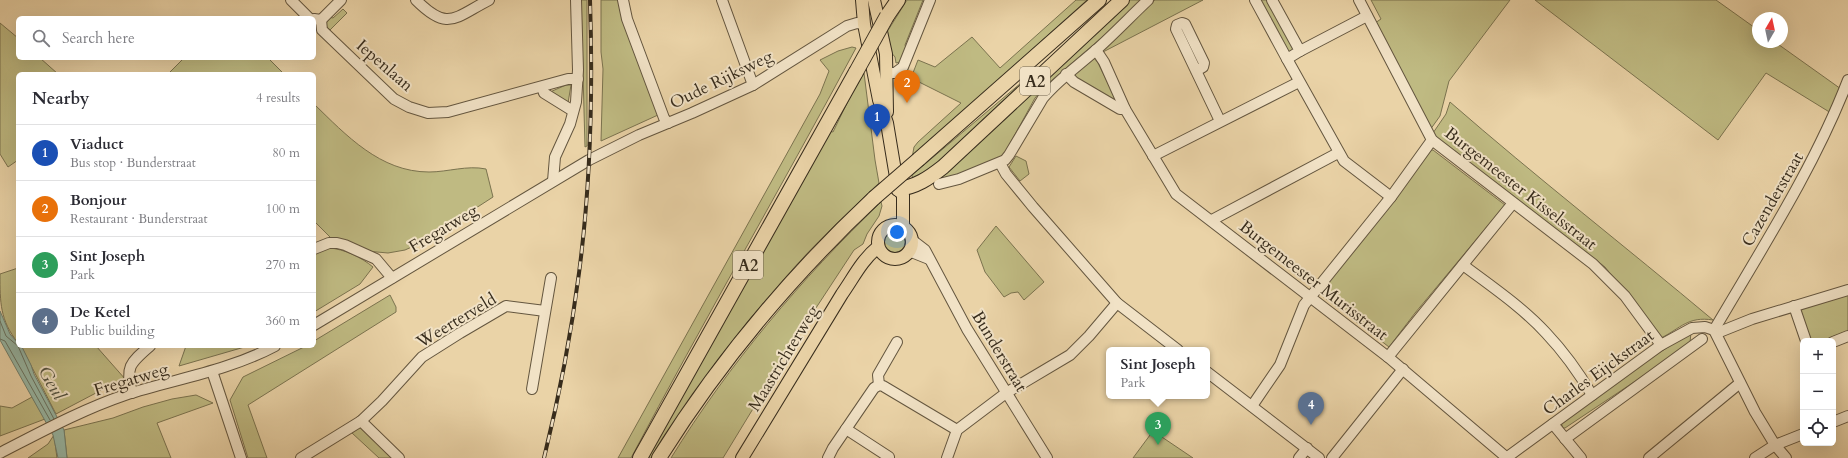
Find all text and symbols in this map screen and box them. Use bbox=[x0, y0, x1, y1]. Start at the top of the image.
north arrow bbox=[1752, 12, 1788, 48]
search box bbox=[16, 16, 316, 60]
icon: search bbox=[30, 27, 52, 49]
text: Search here bbox=[62, 28, 135, 48]
street label: Iepenlaan bbox=[351, 34, 418, 97]
street label: Oude Rijksweg bbox=[666, 44, 777, 114]
road number: A2 bbox=[1020, 67, 1050, 95]
pin: 2 bbox=[894, 70, 920, 103]
text: Nearby bbox=[32, 87, 89, 110]
text: 4 results bbox=[256, 89, 300, 107]
pin: 1 bbox=[864, 104, 890, 137]
street label: Burgemeester Kisselsstraat bbox=[1440, 122, 1602, 256]
text: Viaduct bbox=[70, 134, 124, 154]
text: 1 bbox=[42, 144, 48, 162]
text: 80 m bbox=[272, 144, 300, 162]
street label: Cazenderstraat bbox=[1736, 147, 1809, 251]
text: Bus stop · Bunderstraat bbox=[70, 154, 196, 172]
text: Bonjour bbox=[70, 190, 127, 210]
street label: Fregatweg bbox=[404, 199, 482, 258]
text: 2 bbox=[42, 200, 48, 218]
text: 100 m bbox=[266, 200, 300, 218]
text: Restaurant · Bunderstraat bbox=[70, 210, 208, 228]
street label: Burgemeester Murisstraat bbox=[1234, 215, 1393, 346]
your location bbox=[887, 222, 907, 242]
text: Sint Joseph bbox=[70, 246, 145, 266]
road number: A2 bbox=[733, 251, 763, 279]
text: 3 bbox=[42, 256, 48, 274]
text: 270 m bbox=[266, 256, 300, 274]
text: Park bbox=[70, 266, 95, 284]
street label: Weerterveld bbox=[411, 288, 500, 354]
street label: Maastrichterweg bbox=[743, 301, 824, 416]
text: De Ketel bbox=[70, 302, 130, 322]
street label: Bunderstraat bbox=[966, 306, 1033, 397]
text: 4 bbox=[42, 312, 48, 330]
text: 360 m bbox=[266, 312, 300, 330]
text: Public building bbox=[70, 322, 155, 340]
street label: Charles Eijckstraat bbox=[1538, 324, 1659, 421]
map controls bbox=[1800, 338, 1836, 446]
button: + bbox=[1800, 338, 1836, 374]
popup bbox=[1106, 347, 1210, 399]
text: Sint Joseph bbox=[1120, 354, 1196, 374]
street label: Fregatweg bbox=[91, 357, 172, 402]
water label: Geul bbox=[32, 362, 72, 406]
text: Park bbox=[1120, 374, 1145, 392]
button: − bbox=[1800, 374, 1836, 410]
pin: 4 bbox=[1298, 392, 1324, 425]
button: locate bbox=[1800, 410, 1836, 446]
pin: 3 bbox=[1145, 412, 1171, 445]

